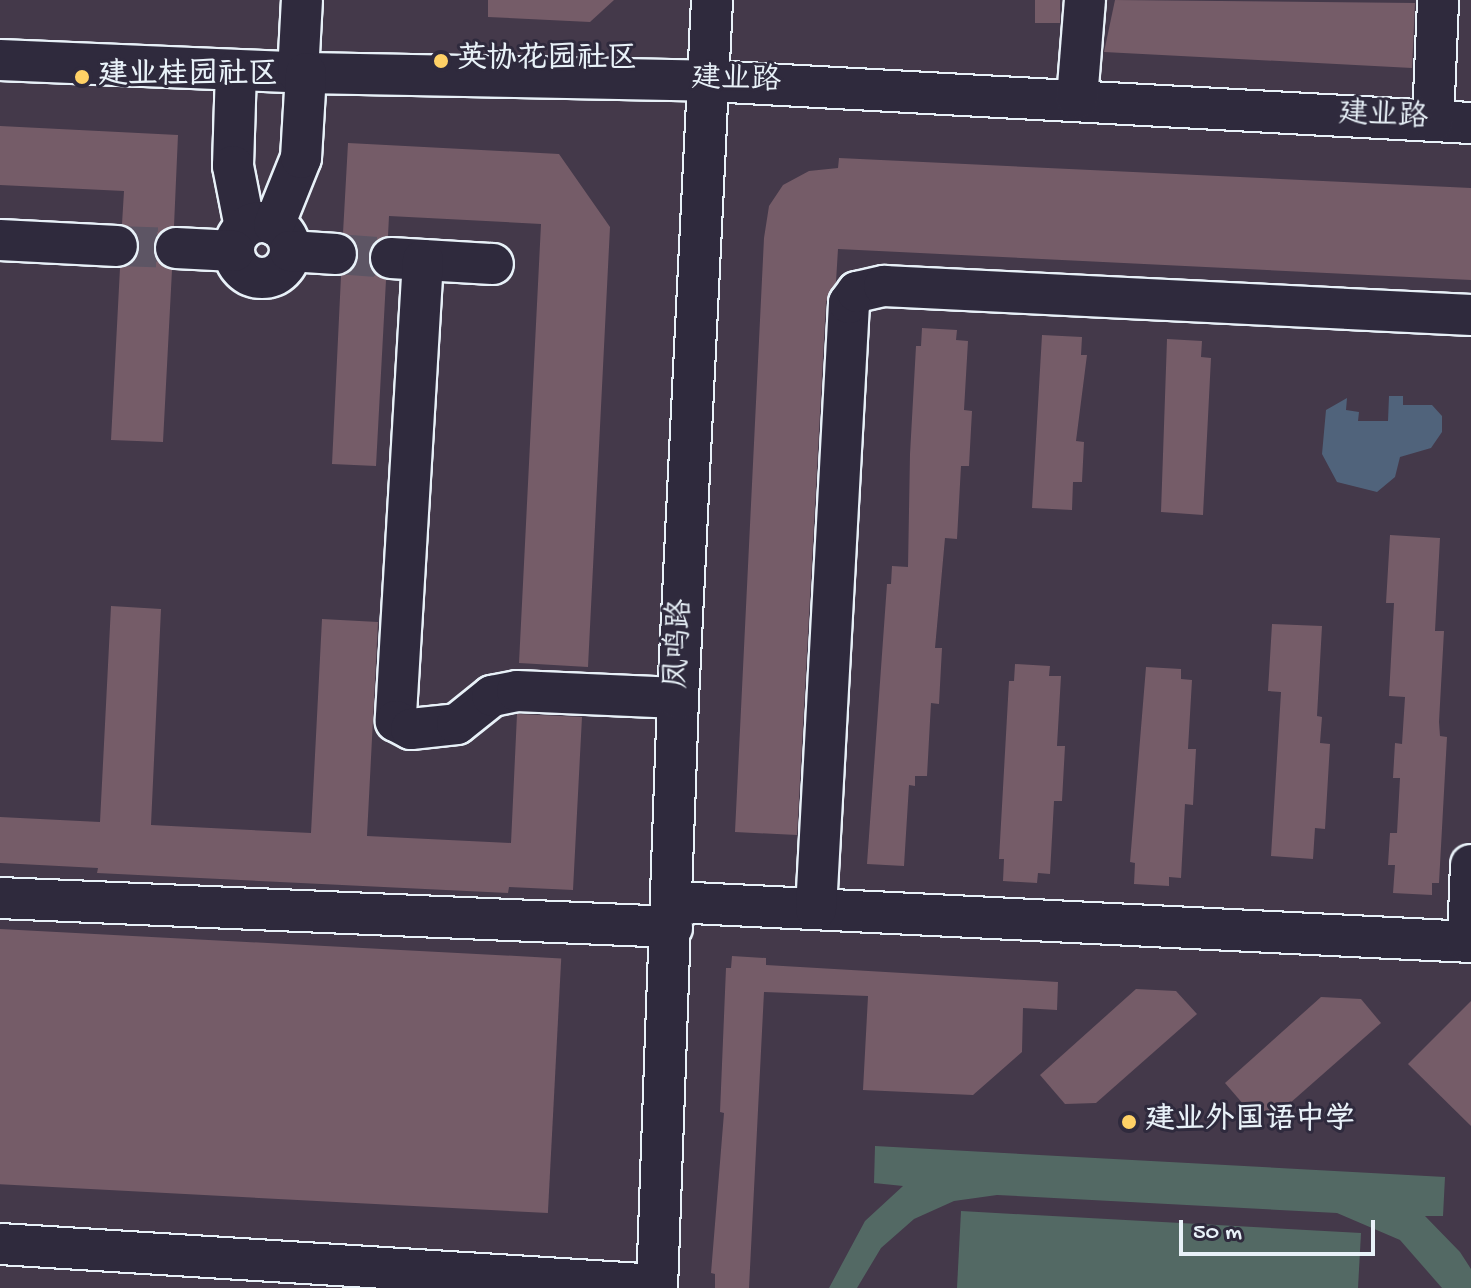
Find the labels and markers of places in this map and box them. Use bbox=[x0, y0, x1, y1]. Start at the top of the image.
place label: 英协花园社区 bbox=[457, 43, 637, 79]
marker: 英协花园社区 bbox=[432, 52, 450, 70]
place label: 建业桂园社区 bbox=[98, 59, 278, 95]
marker: 建业桂园社区 bbox=[73, 68, 91, 86]
place label: 建业外国语中学 bbox=[1145, 1104, 1355, 1140]
marker: 建业外国语中学 bbox=[1120, 1113, 1138, 1131]

